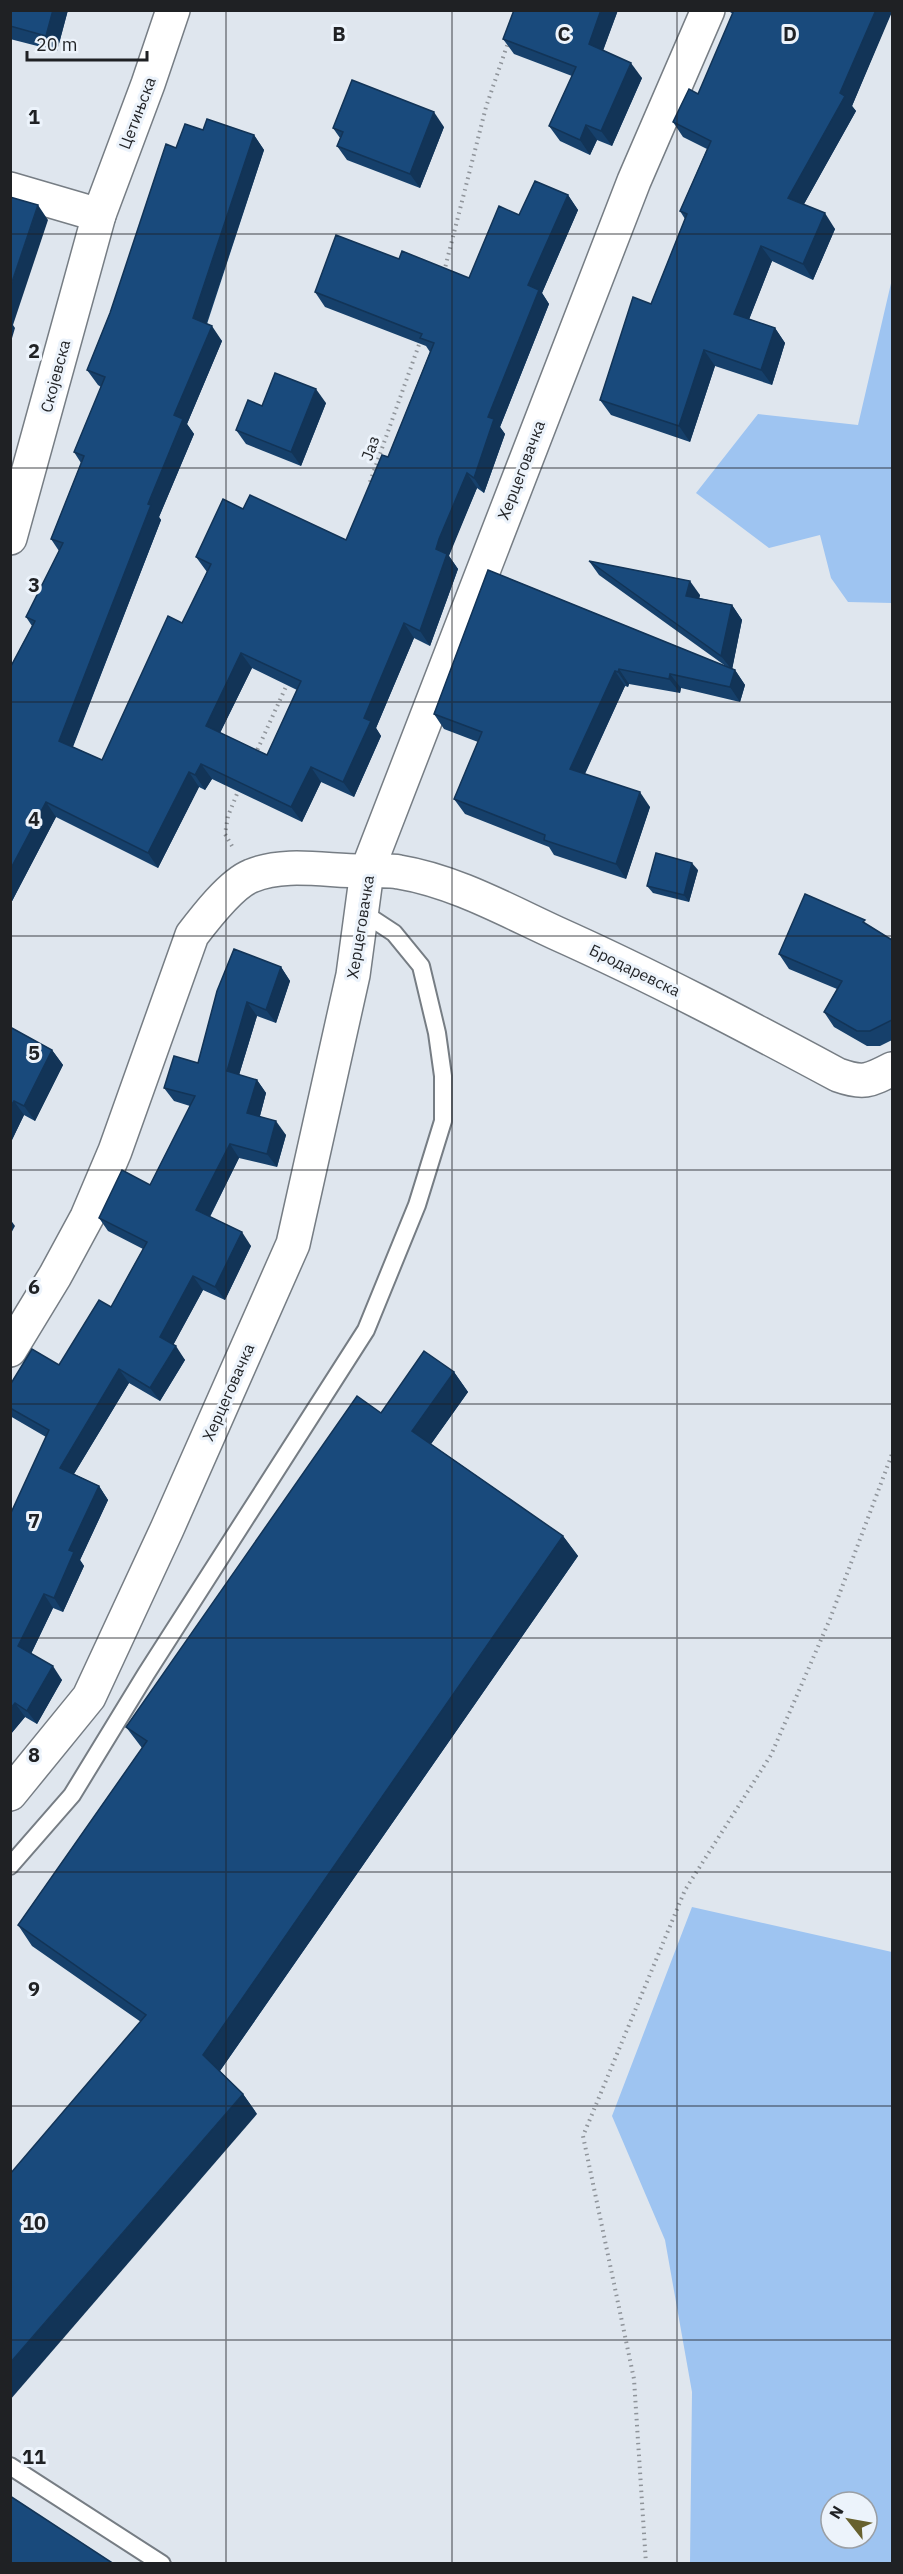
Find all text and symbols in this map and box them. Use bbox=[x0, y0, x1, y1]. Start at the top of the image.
text: B bbox=[332, 20, 346, 47]
text: C bbox=[557, 20, 571, 47]
text: D bbox=[783, 20, 797, 47]
scale bar bbox=[27, 24, 147, 62]
text: 20 m bbox=[36, 33, 78, 56]
street label: Цетињска bbox=[114, 74, 160, 152]
text: 1 bbox=[28, 103, 40, 130]
text: 2 bbox=[28, 337, 40, 364]
street label: Скојевска bbox=[36, 337, 74, 415]
street label: Херцеговачка bbox=[493, 417, 549, 522]
street label: Јаз bbox=[356, 433, 384, 463]
text: 3 bbox=[28, 571, 40, 598]
text: 4 bbox=[28, 805, 40, 832]
street label: Херцеговачка bbox=[342, 873, 378, 980]
street label: Бродаревска bbox=[586, 939, 684, 1001]
text: 5 bbox=[28, 1039, 40, 1066]
text: 6 bbox=[28, 1273, 40, 1300]
street label: Херцеговачка bbox=[198, 1340, 259, 1444]
text: 7 bbox=[28, 1507, 40, 1534]
text: 8 bbox=[28, 1741, 40, 1768]
text: 9 bbox=[28, 1975, 40, 2002]
text: 10 bbox=[22, 2209, 46, 2236]
text: 11 bbox=[22, 2443, 46, 2470]
north arrow bbox=[819, 2490, 879, 2550]
text: N bbox=[825, 2502, 848, 2522]

